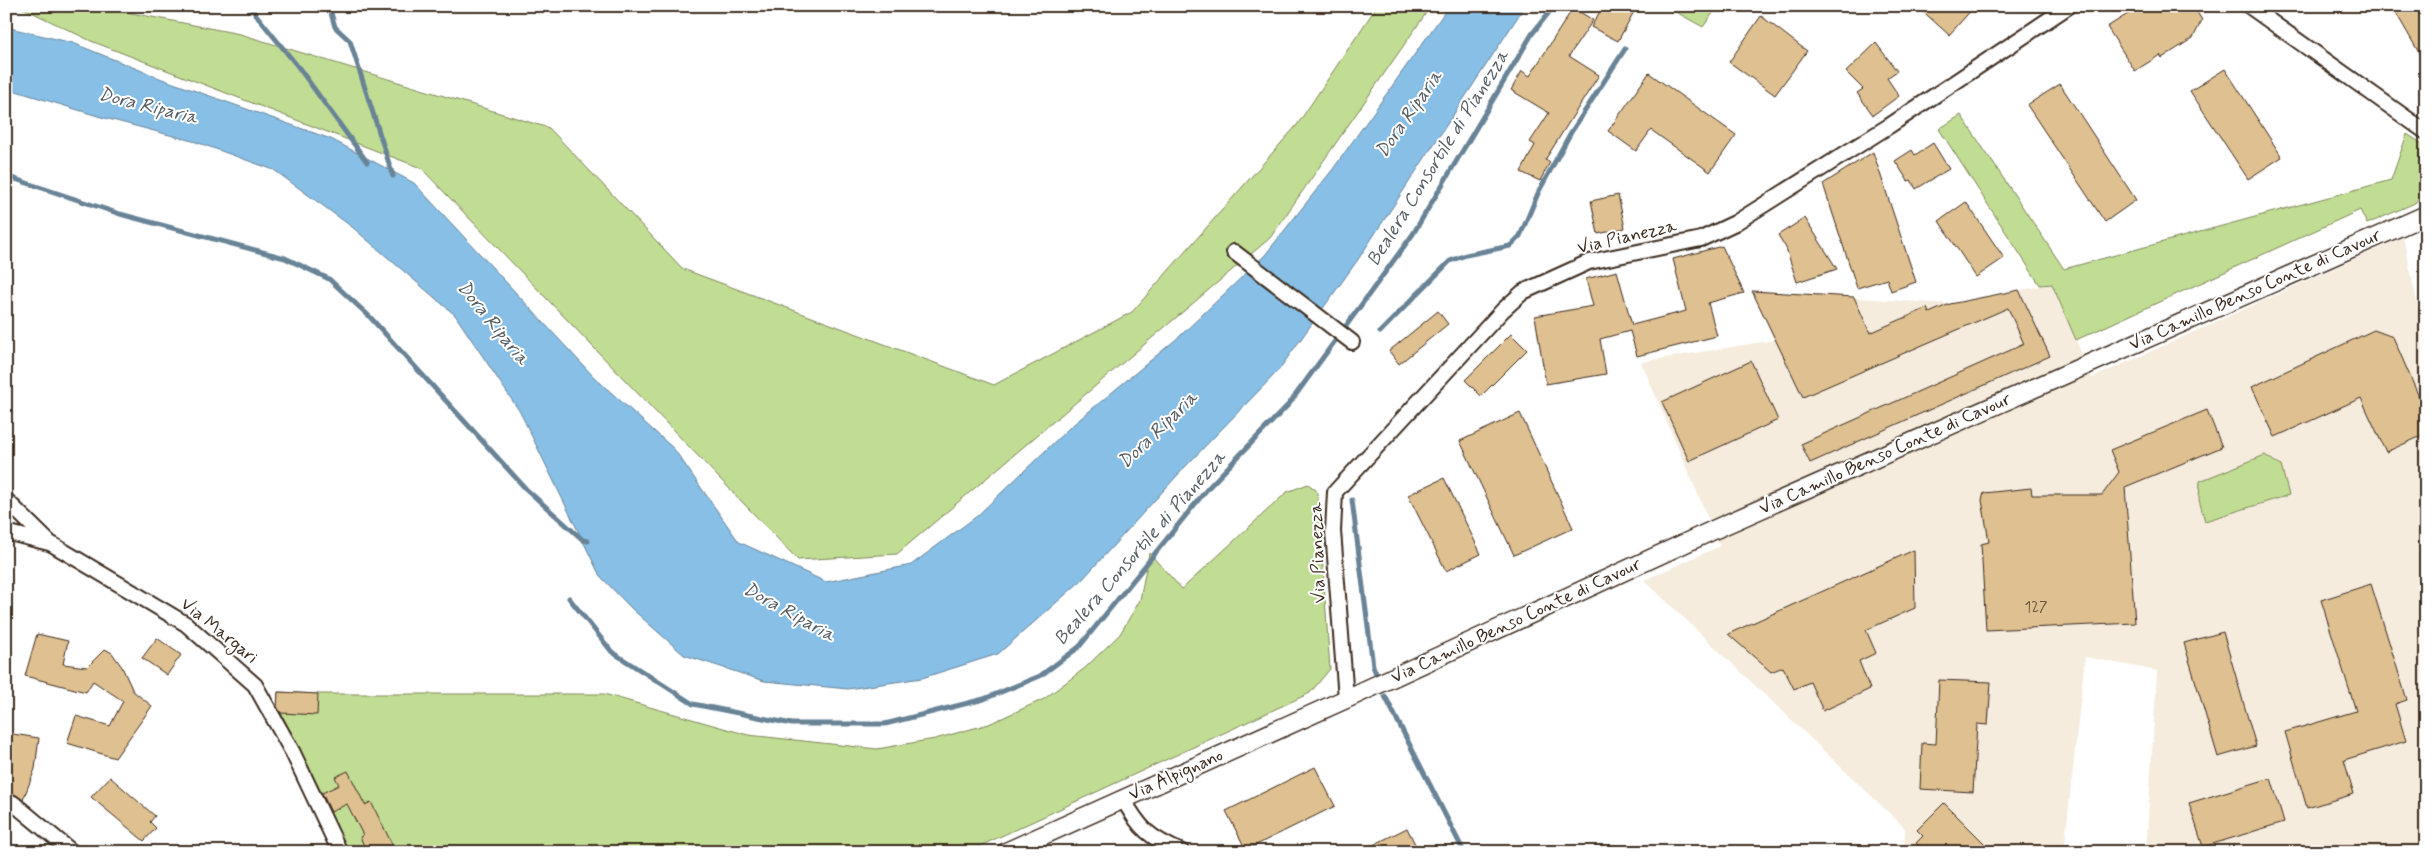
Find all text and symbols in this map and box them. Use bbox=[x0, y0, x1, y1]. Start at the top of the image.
water label: Bealera Consortile di Pianezza bbox=[1361, 45, 1515, 271]
water label: Dora Riparia bbox=[1370, 65, 1449, 163]
water label: Dora Riparia bbox=[96, 82, 201, 131]
street label: Via Pianezza bbox=[1575, 214, 1679, 260]
street label: Via Camillo Benso Conte di Cavour bbox=[2125, 223, 2385, 357]
water label: Dora Riparia bbox=[451, 276, 535, 371]
water label: Dora Riparia bbox=[1113, 385, 1204, 474]
street label: Via Camillo Benso Conte di Cavour bbox=[1755, 387, 2015, 521]
water label: Bealera Consortile di Pianezza bbox=[1049, 445, 1232, 651]
street label: Via Pianezza bbox=[1304, 502, 1332, 604]
street label: Via Camillo Benso Conte di Cavour bbox=[1387, 552, 1645, 690]
water label: Dora Riparia bbox=[739, 576, 840, 648]
street label: Via Margari bbox=[175, 592, 263, 670]
house number: 127 bbox=[2025, 598, 2048, 618]
street label: Via Alpignano bbox=[1125, 743, 1228, 807]

